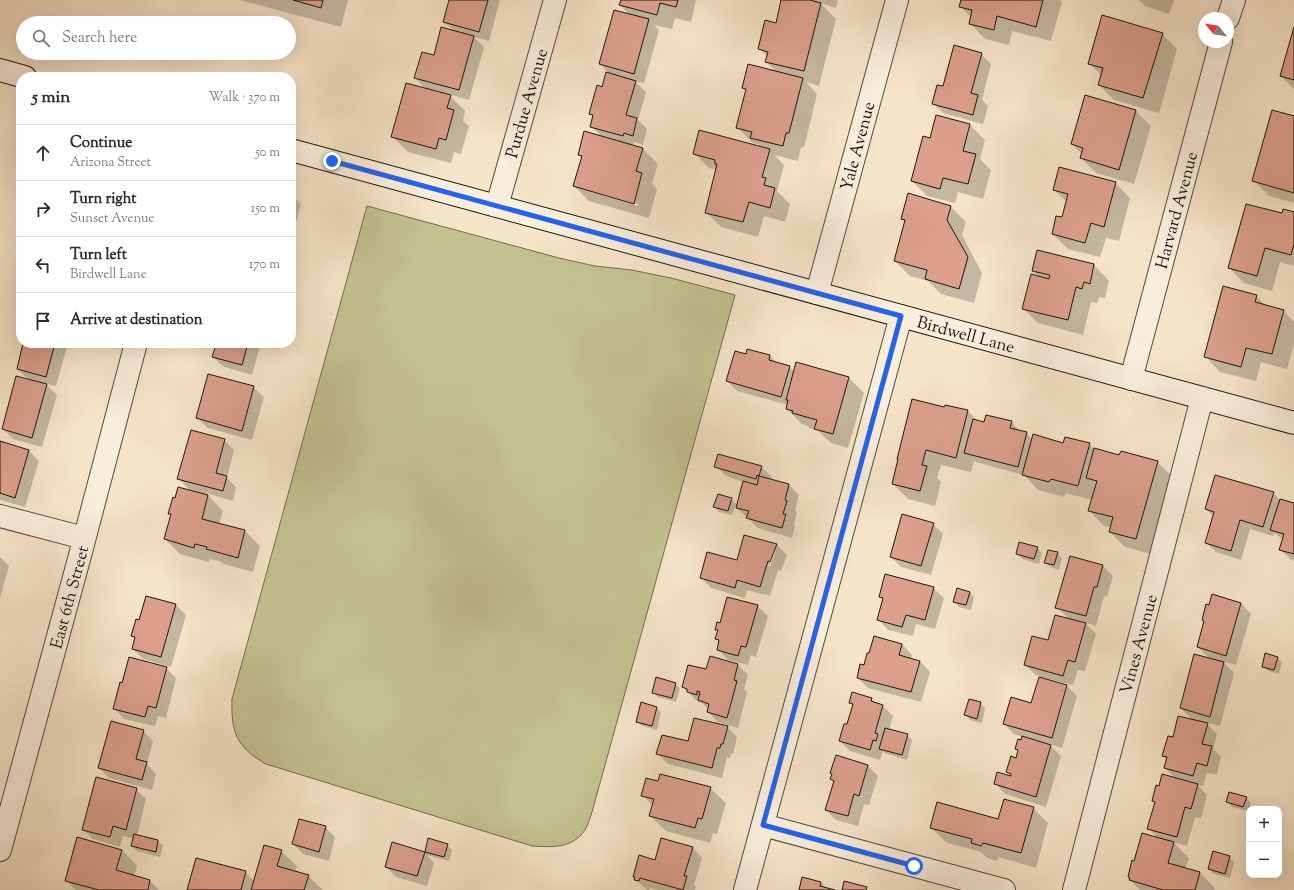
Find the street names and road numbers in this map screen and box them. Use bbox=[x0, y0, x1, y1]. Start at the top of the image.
street label: Purdue Avenue bbox=[501, 46, 555, 161]
street label: Yale Avenue bbox=[835, 99, 882, 194]
street label: Harvard Avenue bbox=[1151, 149, 1205, 272]
street label: Birdwell Lane bbox=[914, 311, 1017, 361]
street label: East 6th Street bbox=[46, 543, 96, 652]
street label: Vines Avenue bbox=[1115, 592, 1165, 697]

